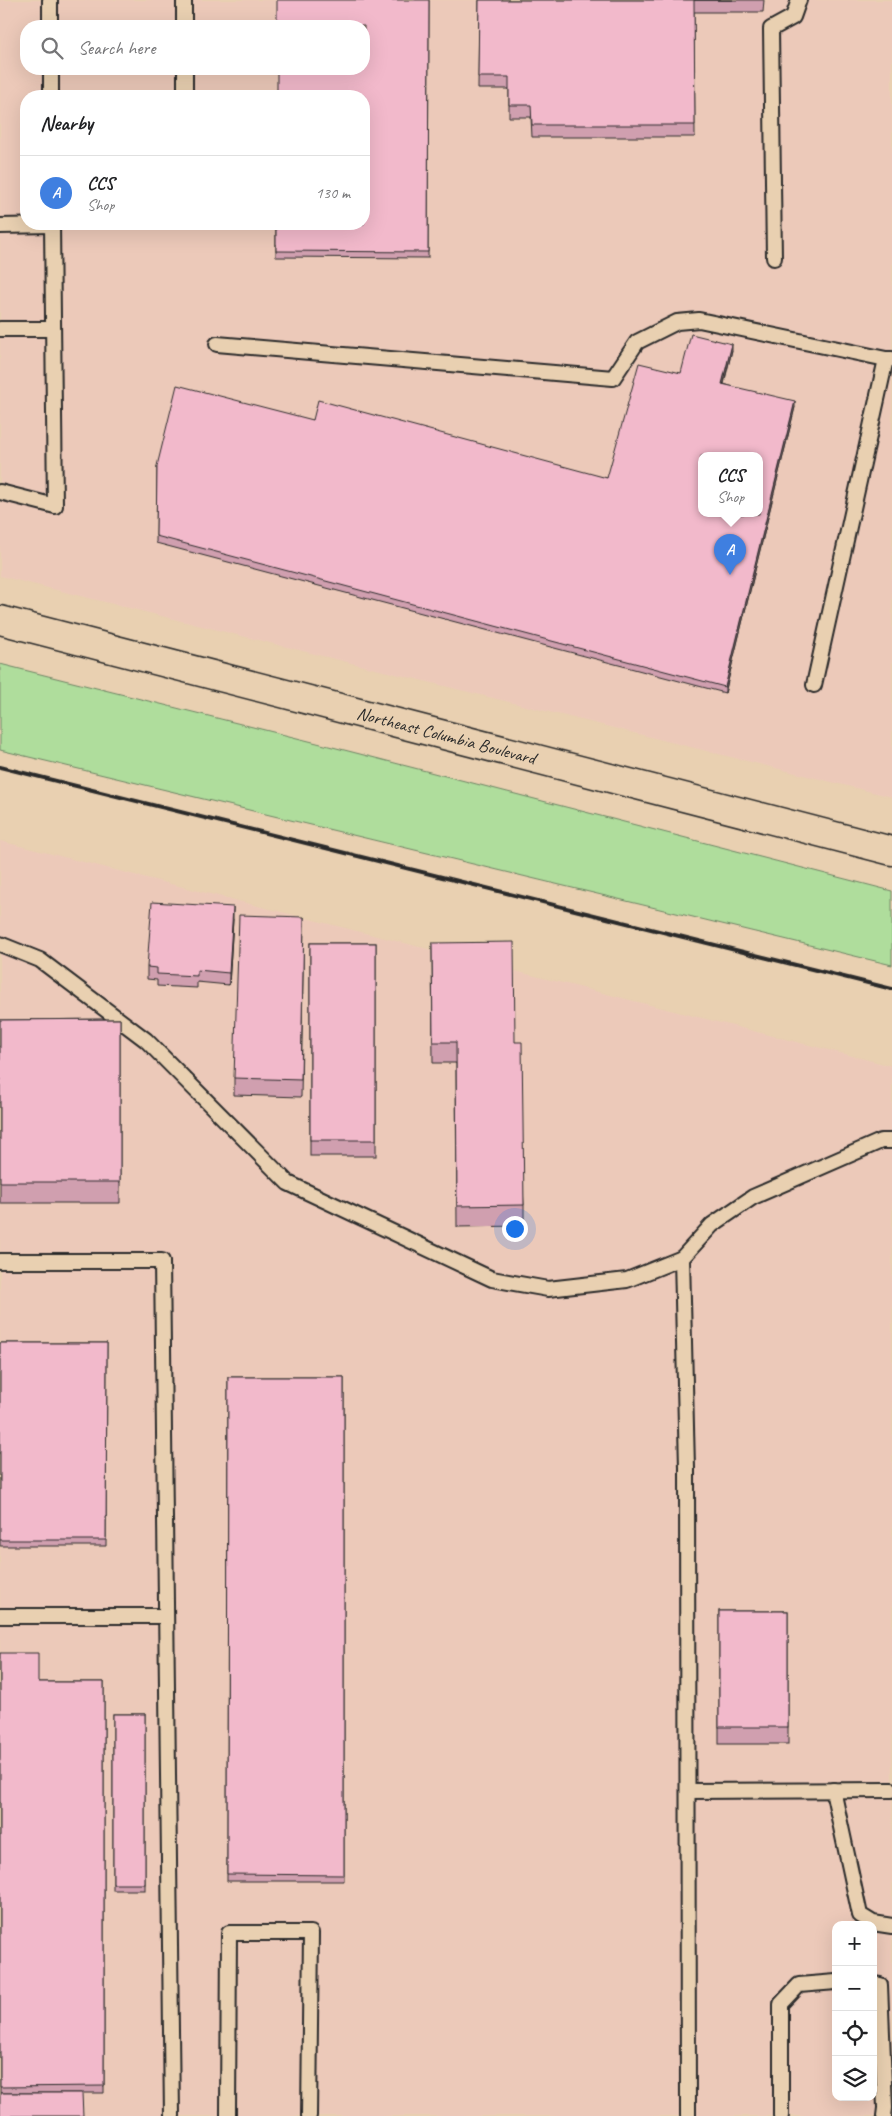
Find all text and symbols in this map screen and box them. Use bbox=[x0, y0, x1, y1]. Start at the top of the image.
search box bbox=[20, 20, 370, 75]
icon: search bbox=[38, 34, 66, 62]
text: Search here bbox=[78, 36, 155, 60]
text: Nearby bbox=[40, 110, 93, 136]
text: CCS bbox=[87, 171, 114, 195]
text: A bbox=[52, 183, 60, 203]
text: 130 m bbox=[316, 183, 350, 203]
text: Shop bbox=[87, 195, 114, 215]
popup bbox=[698, 452, 763, 517]
text: CCS bbox=[717, 463, 744, 487]
text: Shop bbox=[717, 487, 744, 507]
pin: A bbox=[714, 534, 746, 575]
street label: Northeast Columbia Boulevard bbox=[355, 702, 541, 770]
your location bbox=[502, 1216, 528, 1242]
map controls bbox=[832, 1921, 877, 2101]
button: + bbox=[832, 1921, 877, 1966]
button: − bbox=[832, 1966, 877, 2011]
button: locate bbox=[832, 2011, 877, 2056]
button: layers bbox=[832, 2056, 877, 2101]

